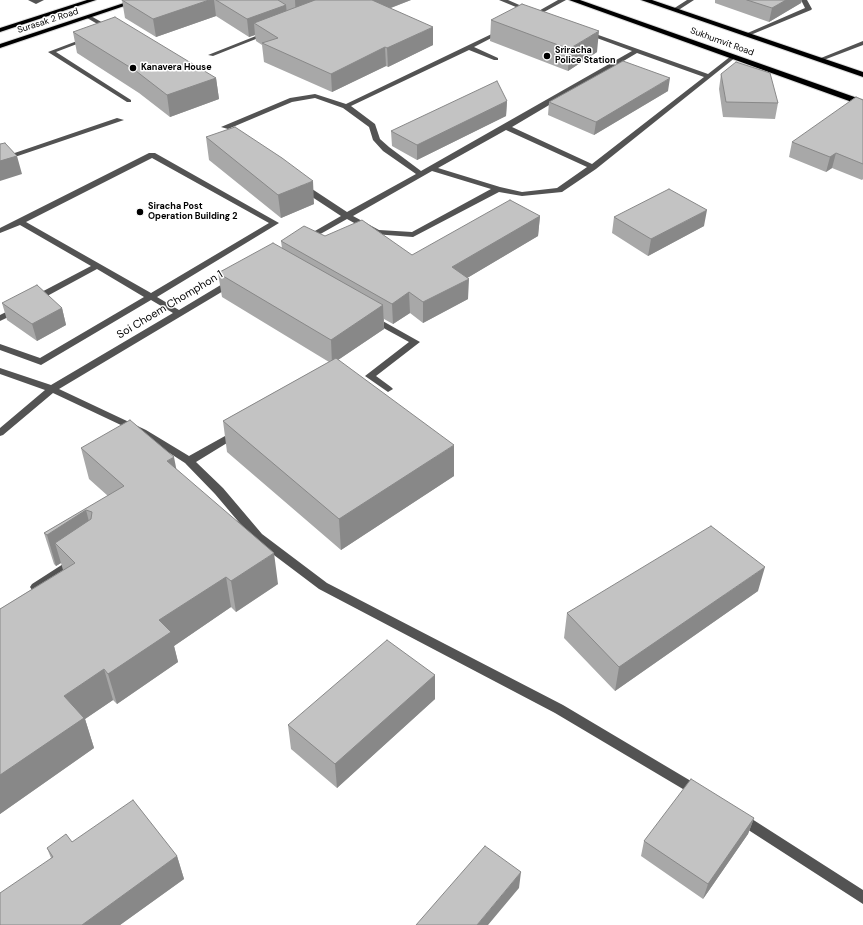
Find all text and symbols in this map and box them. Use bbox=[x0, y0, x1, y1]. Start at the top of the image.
street label: Surasak 2 Road bbox=[16, 6, 80, 36]
street label: Sukhumvit Road bbox=[689, 25, 755, 59]
place label: Sriracha Police Station bbox=[555, 46, 616, 67]
marker: Sriracha Police Station bbox=[542, 51, 552, 61]
marker: Kanavera House bbox=[128, 63, 138, 73]
place label: Kanavera House bbox=[141, 63, 212, 73]
place label: Siracha Post Operation Building 2 bbox=[148, 202, 238, 223]
marker: Siracha Post Operation Building 2 bbox=[135, 207, 145, 217]
street label: Soi Choem Chomphon 1 bbox=[115, 268, 225, 342]

